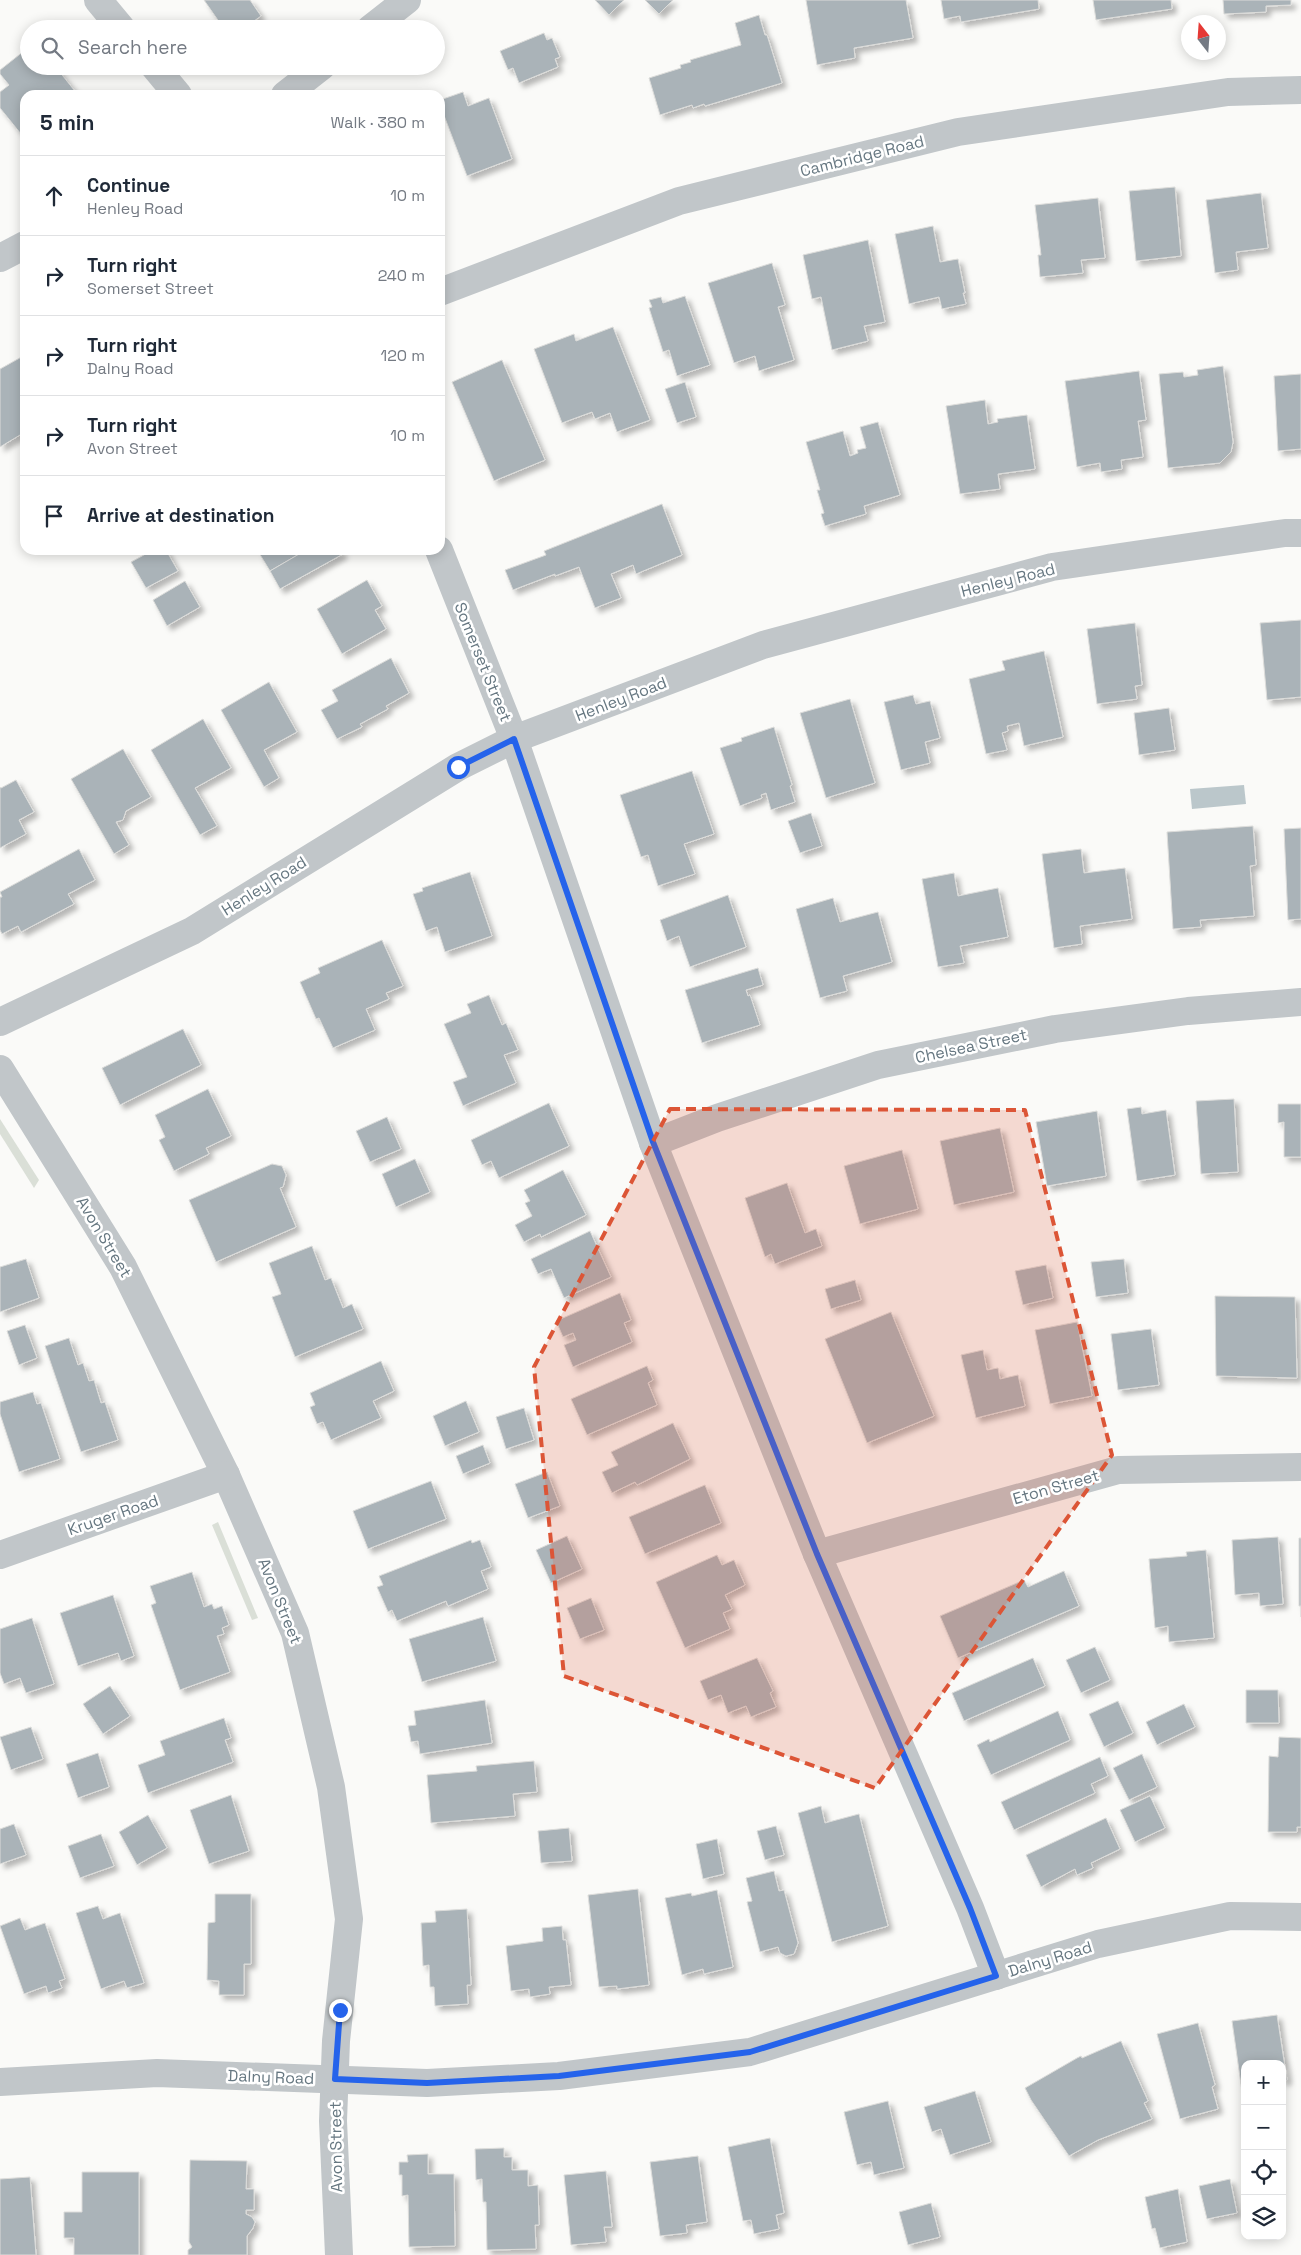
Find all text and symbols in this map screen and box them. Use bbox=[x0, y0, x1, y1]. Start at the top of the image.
north arrow bbox=[1181, 15, 1226, 60]
search box bbox=[20, 20, 445, 75]
icon: search bbox=[38, 34, 66, 62]
text: Search here bbox=[78, 35, 188, 60]
text: 5 min bbox=[40, 109, 94, 136]
text: Walk · 380 m bbox=[330, 112, 425, 133]
street label: Cambridge Road bbox=[798, 130, 926, 182]
text: Continue bbox=[87, 173, 170, 198]
icon: ahead bbox=[40, 182, 68, 210]
text: 10 m bbox=[390, 185, 425, 206]
text: Henley Road bbox=[87, 198, 183, 219]
text: Turn right bbox=[87, 253, 177, 278]
icon: right bbox=[40, 262, 68, 290]
text: 240 m bbox=[378, 265, 425, 286]
text: Somerset Street bbox=[87, 278, 214, 299]
text: Turn right bbox=[87, 333, 177, 358]
icon: right bbox=[40, 342, 68, 370]
text: 120 m bbox=[381, 345, 425, 366]
text: Dalny Road bbox=[87, 358, 174, 379]
text: Turn right bbox=[87, 413, 177, 438]
icon: right bbox=[40, 422, 68, 450]
text: 10 m bbox=[390, 425, 425, 446]
text: Avon Street bbox=[87, 438, 178, 459]
icon: arrive bbox=[40, 502, 68, 530]
text: Arrive at destination bbox=[87, 503, 275, 528]
street label: Henley Road bbox=[959, 558, 1057, 602]
street label: Somerset Street bbox=[450, 599, 516, 725]
street label: Henley Road bbox=[572, 672, 670, 726]
route start bbox=[447, 756, 470, 779]
street label: Henley Road bbox=[218, 852, 310, 920]
street label: Chelsea Street bbox=[913, 1024, 1029, 1068]
street label: Avon Street bbox=[72, 1193, 136, 1281]
street label: Eton Street bbox=[1010, 1465, 1102, 1509]
street label: Kruger Road bbox=[65, 1490, 161, 1540]
street label: Avon Street bbox=[253, 1555, 307, 1647]
street label: Dalny Road bbox=[1006, 1936, 1094, 1982]
route end bbox=[329, 1999, 352, 2022]
map controls bbox=[1241, 2060, 1286, 2240]
button: + bbox=[1241, 2060, 1286, 2105]
street label: Dalny Road bbox=[227, 2065, 315, 2089]
street label: Avon Street bbox=[325, 2101, 347, 2193]
button: − bbox=[1241, 2105, 1286, 2150]
button: locate bbox=[1241, 2150, 1286, 2195]
button: layers bbox=[1241, 2195, 1286, 2240]

